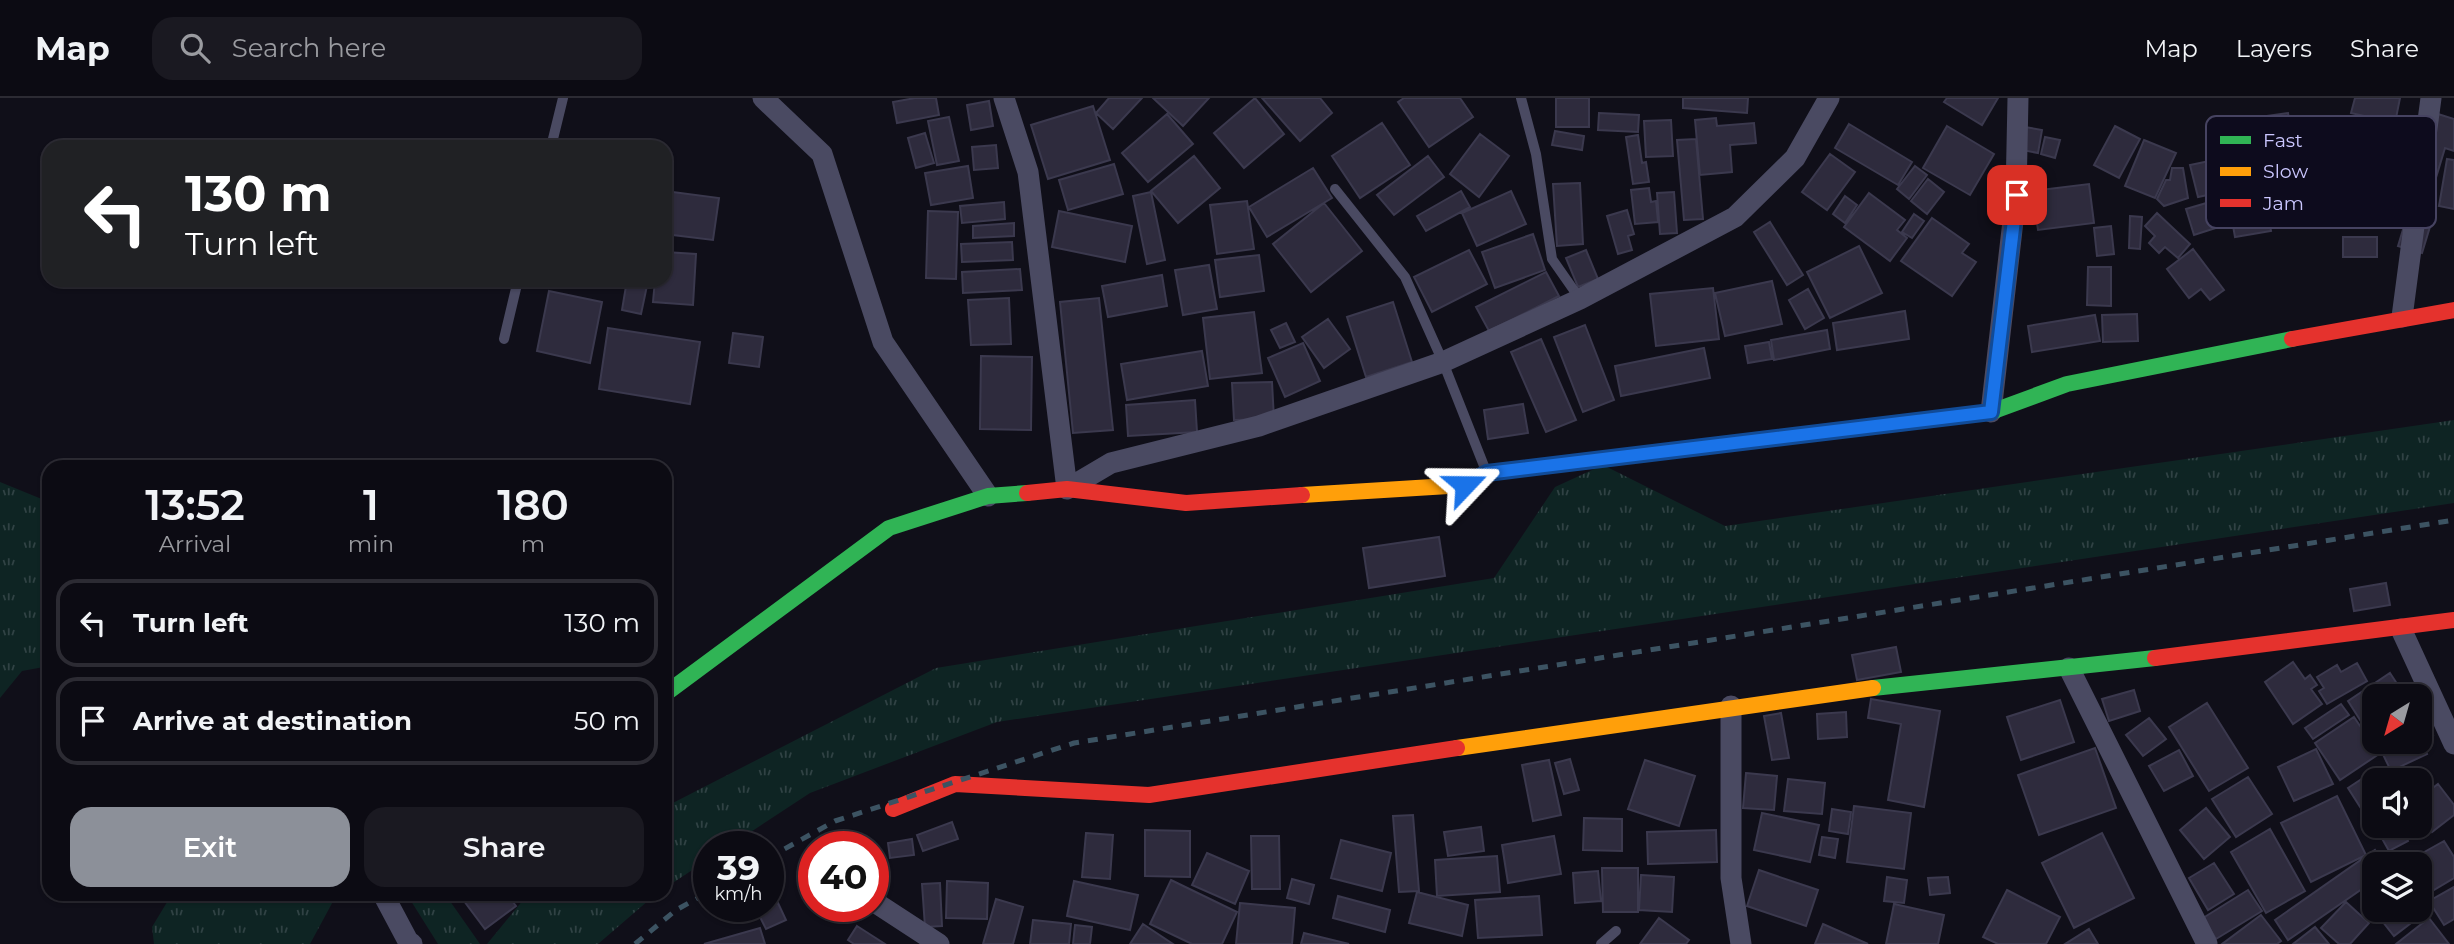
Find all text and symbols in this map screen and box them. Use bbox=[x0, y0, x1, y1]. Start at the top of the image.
search box bbox=[152, 17, 642, 80]
text: Map bbox=[35, 28, 110, 68]
icon: search bbox=[176, 29, 214, 67]
text: Search here bbox=[232, 32, 386, 64]
text: Map bbox=[2144, 34, 2198, 63]
text: Layers bbox=[2236, 34, 2312, 63]
text: Share bbox=[2350, 34, 2419, 63]
legend bbox=[2206, 116, 2436, 228]
text: Fast bbox=[2263, 129, 2303, 152]
text: Slow bbox=[2263, 160, 2308, 183]
text: 130 m bbox=[185, 164, 332, 223]
pin bbox=[1987, 165, 2047, 225]
icon: left bbox=[70, 168, 161, 259]
icon: arrive bbox=[1998, 176, 2036, 214]
text: Jam bbox=[2262, 192, 2304, 215]
text: Turn left bbox=[185, 224, 319, 263]
position arrow bbox=[1428, 448, 1502, 522]
text: 13:52 bbox=[145, 479, 245, 531]
text: 1 bbox=[363, 479, 379, 531]
text: 180 bbox=[497, 479, 569, 531]
text: Arrival bbox=[159, 530, 231, 558]
text: min bbox=[348, 530, 394, 558]
text: m bbox=[521, 530, 545, 558]
icon: left bbox=[74, 604, 112, 642]
text: Turn left bbox=[133, 607, 249, 639]
text: 130 m bbox=[564, 607, 640, 639]
north arrow bbox=[2362, 684, 2432, 754]
map controls bbox=[2362, 684, 2432, 922]
icon: arrive bbox=[74, 702, 112, 740]
text: Arrive at destination bbox=[133, 705, 412, 737]
text: 50 m bbox=[574, 705, 640, 737]
button: sound bbox=[2362, 768, 2432, 838]
button: Exit bbox=[70, 807, 350, 887]
button: Share bbox=[364, 807, 644, 887]
speed limit sign: 40 bbox=[798, 831, 889, 922]
text: 39 bbox=[717, 846, 760, 889]
button: layers bbox=[2362, 852, 2432, 922]
text: km/h bbox=[714, 883, 763, 905]

